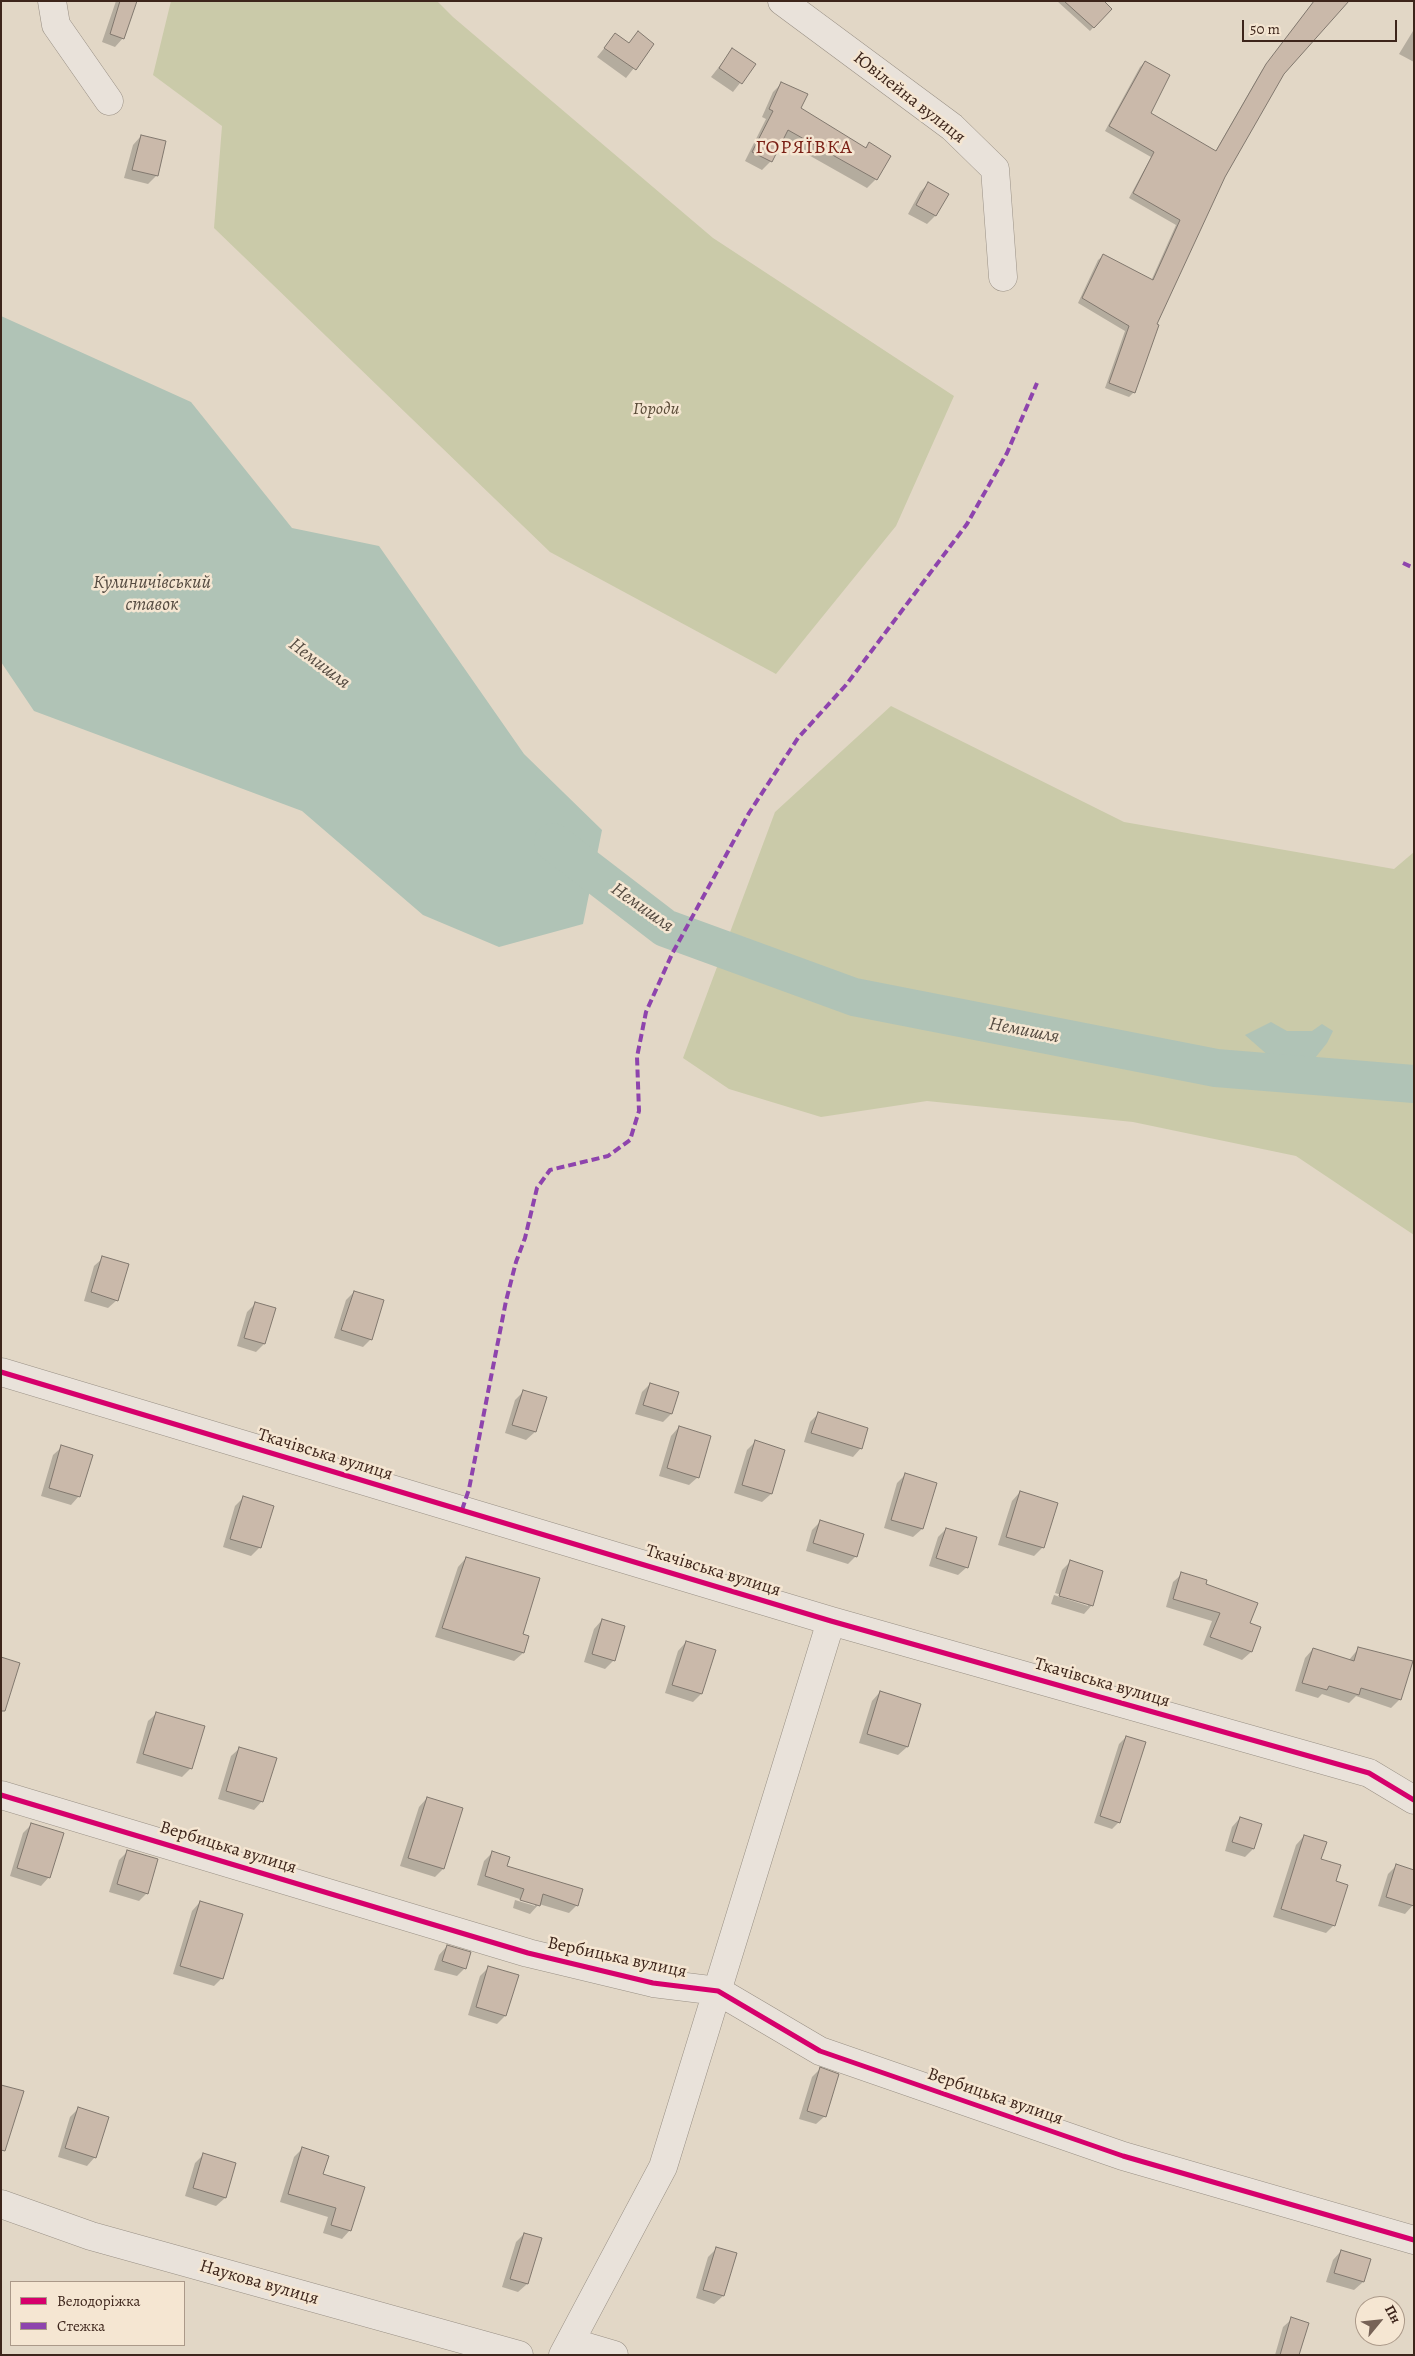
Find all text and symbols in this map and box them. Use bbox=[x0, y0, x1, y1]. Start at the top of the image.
scale bar bbox=[1245, 10, 1400, 42]
text: 50 m bbox=[1250, 19, 1280, 39]
street label: Ювілейна вулиця bbox=[849, 47, 969, 149]
district label: ГОРЯЇВКА bbox=[754, 136, 854, 160]
park label: Городи bbox=[633, 399, 679, 421]
water label: Кулиничівський ставок bbox=[93, 572, 211, 616]
water label: Немишля bbox=[284, 633, 354, 695]
water label: Немишля bbox=[606, 878, 678, 938]
water label: Немишля bbox=[987, 1013, 1061, 1049]
street label: Ткачівська вулиця bbox=[255, 1424, 395, 1486]
street label: Ткачівська вулиця bbox=[643, 1540, 783, 1602]
street label: Ткачівська вулиця bbox=[1032, 1653, 1172, 1713]
street label: Вербицька вулиця bbox=[157, 1817, 299, 1879]
street label: Вербицька вулиця bbox=[545, 1933, 689, 1983]
street label: Вербицька вулиця bbox=[924, 2064, 1066, 2130]
street label: Наукова вулиця bbox=[197, 2256, 321, 2310]
legend bbox=[10, 2281, 185, 2346]
text: Велодоріжка bbox=[57, 2291, 140, 2311]
north arrow bbox=[1355, 2296, 1405, 2346]
text: Пн bbox=[1380, 2302, 1405, 2327]
text: Стежка bbox=[57, 2316, 105, 2336]

